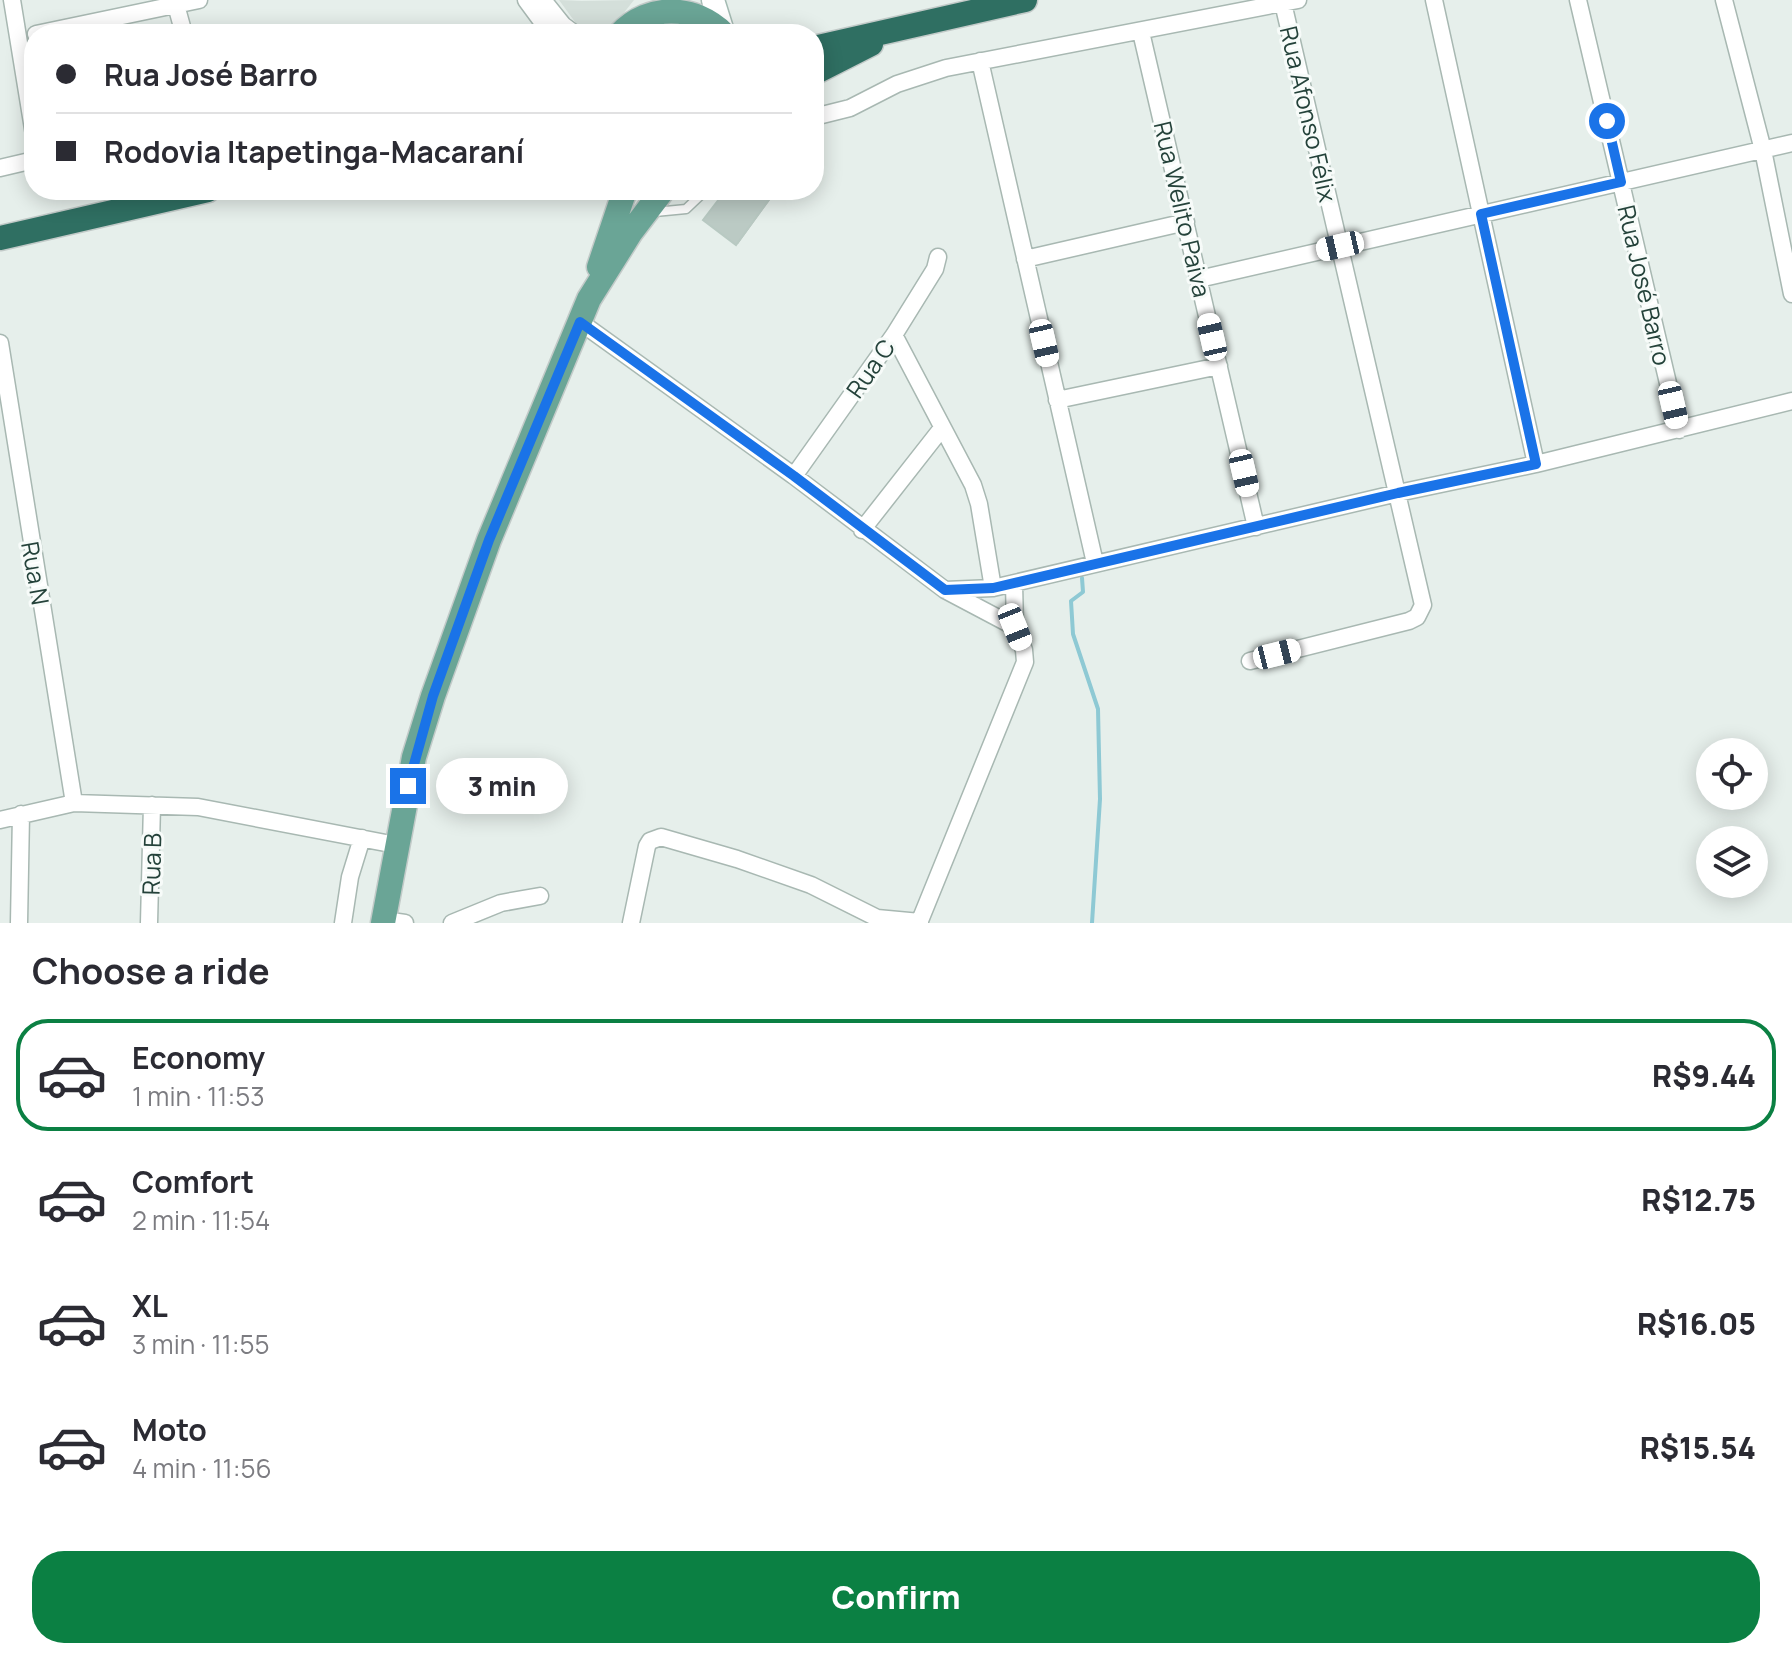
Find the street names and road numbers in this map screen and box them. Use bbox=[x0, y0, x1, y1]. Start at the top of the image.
street label: Rua Afonso Félix bbox=[1273, 23, 1345, 206]
street label: Rua Welito Paiva bbox=[1147, 118, 1219, 300]
street label: Rua José Barro bbox=[1611, 202, 1679, 368]
street label: Rua C bbox=[838, 332, 902, 404]
street label: Rua N bbox=[14, 539, 58, 607]
street label: Rua B bbox=[133, 832, 169, 896]

